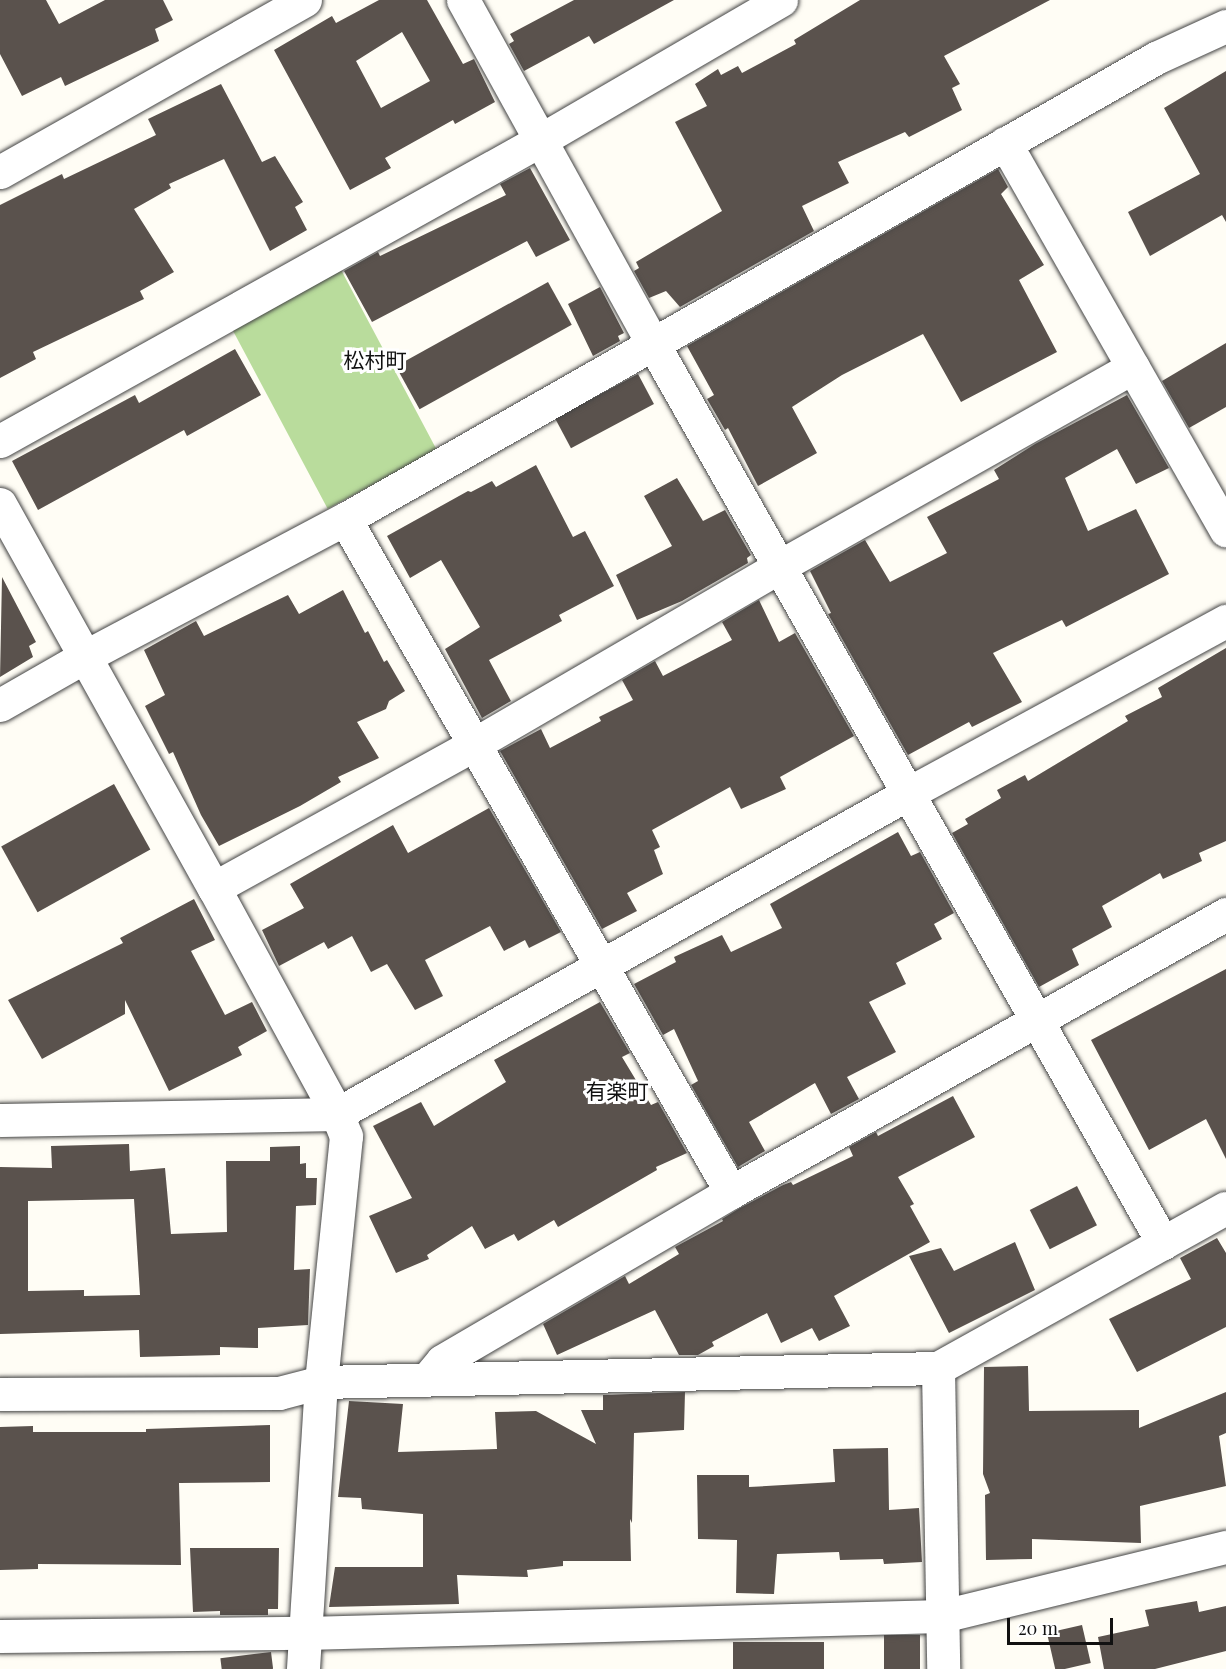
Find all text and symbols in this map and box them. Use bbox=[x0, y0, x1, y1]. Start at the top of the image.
district label: 松村町 bbox=[344, 346, 406, 372]
district label: 有楽町 bbox=[586, 1077, 648, 1103]
scale bar bbox=[1010, 1606, 1116, 1644]
text: 20 m bbox=[1018, 1616, 1058, 1640]

